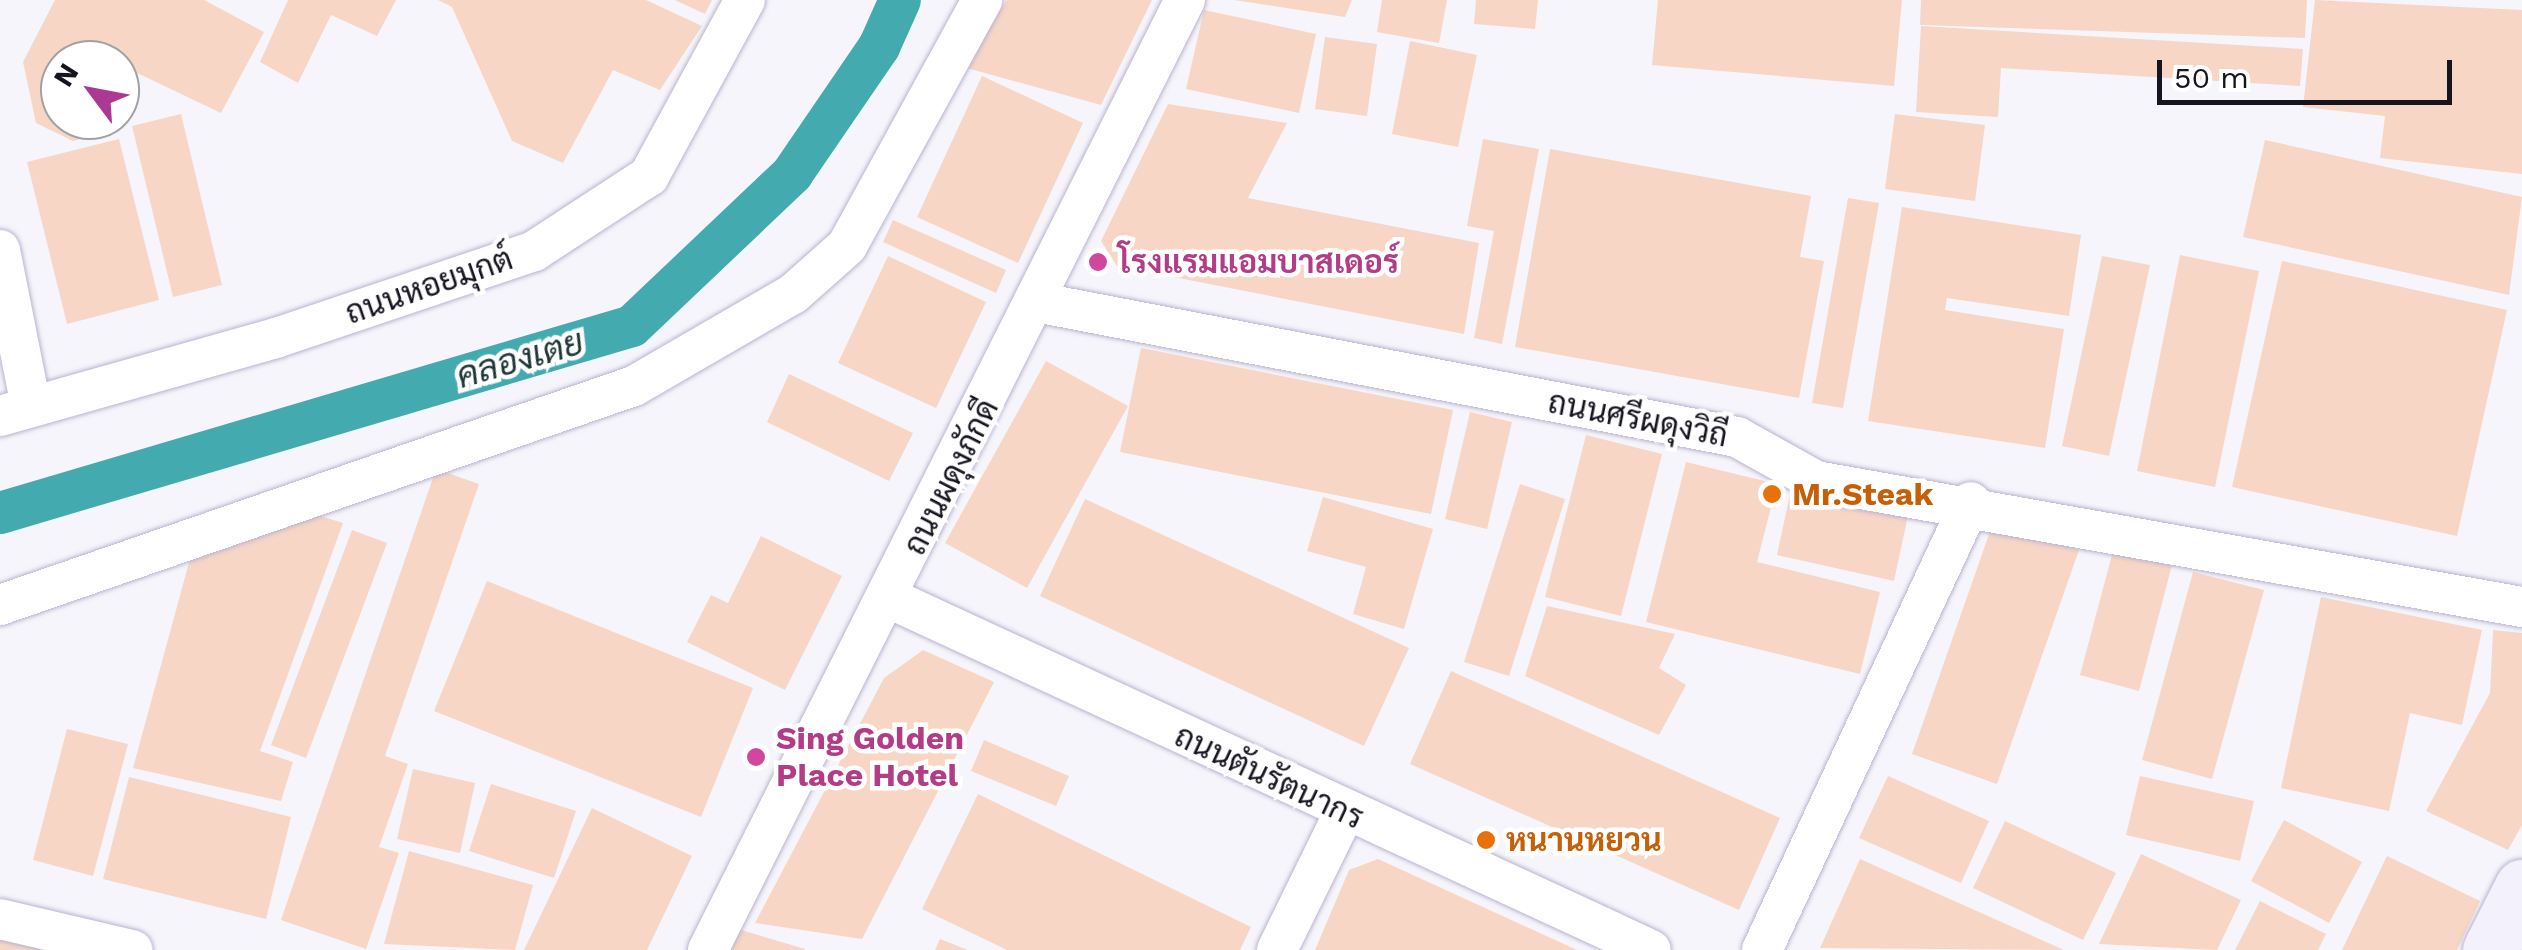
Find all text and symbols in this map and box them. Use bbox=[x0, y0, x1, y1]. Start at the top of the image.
north arrow bbox=[40, 40, 140, 140]
scale bar bbox=[2162, 40, 2457, 102]
text: N bbox=[46, 57, 85, 92]
text: 50 m bbox=[2174, 60, 2249, 95]
street label: ถนนหอยมุกต์ bbox=[340, 239, 518, 333]
place label: โรงแรมแอมบาสเดอร์ bbox=[1118, 243, 1399, 281]
marker: โรงแรมแอมบาสเดอร์ bbox=[1087, 251, 1109, 273]
water label: คลองเตย bbox=[452, 321, 588, 397]
street label: ถนนศรีผดุงวิถี bbox=[1545, 383, 1731, 455]
street label: ถนนผดุงภักดี bbox=[895, 393, 1007, 561]
place label: Mr.Steak bbox=[1792, 475, 1933, 513]
marker: Mr.Steak bbox=[1761, 483, 1783, 505]
street label: ถนนตันรัตนากร bbox=[1168, 717, 1370, 837]
place label: Sing Golden Place Hotel bbox=[776, 720, 964, 795]
marker: Sing Golden Place Hotel bbox=[745, 746, 767, 768]
place label: หนานหยวน bbox=[1506, 821, 1662, 859]
marker: หนานหยวน bbox=[1475, 829, 1497, 851]

